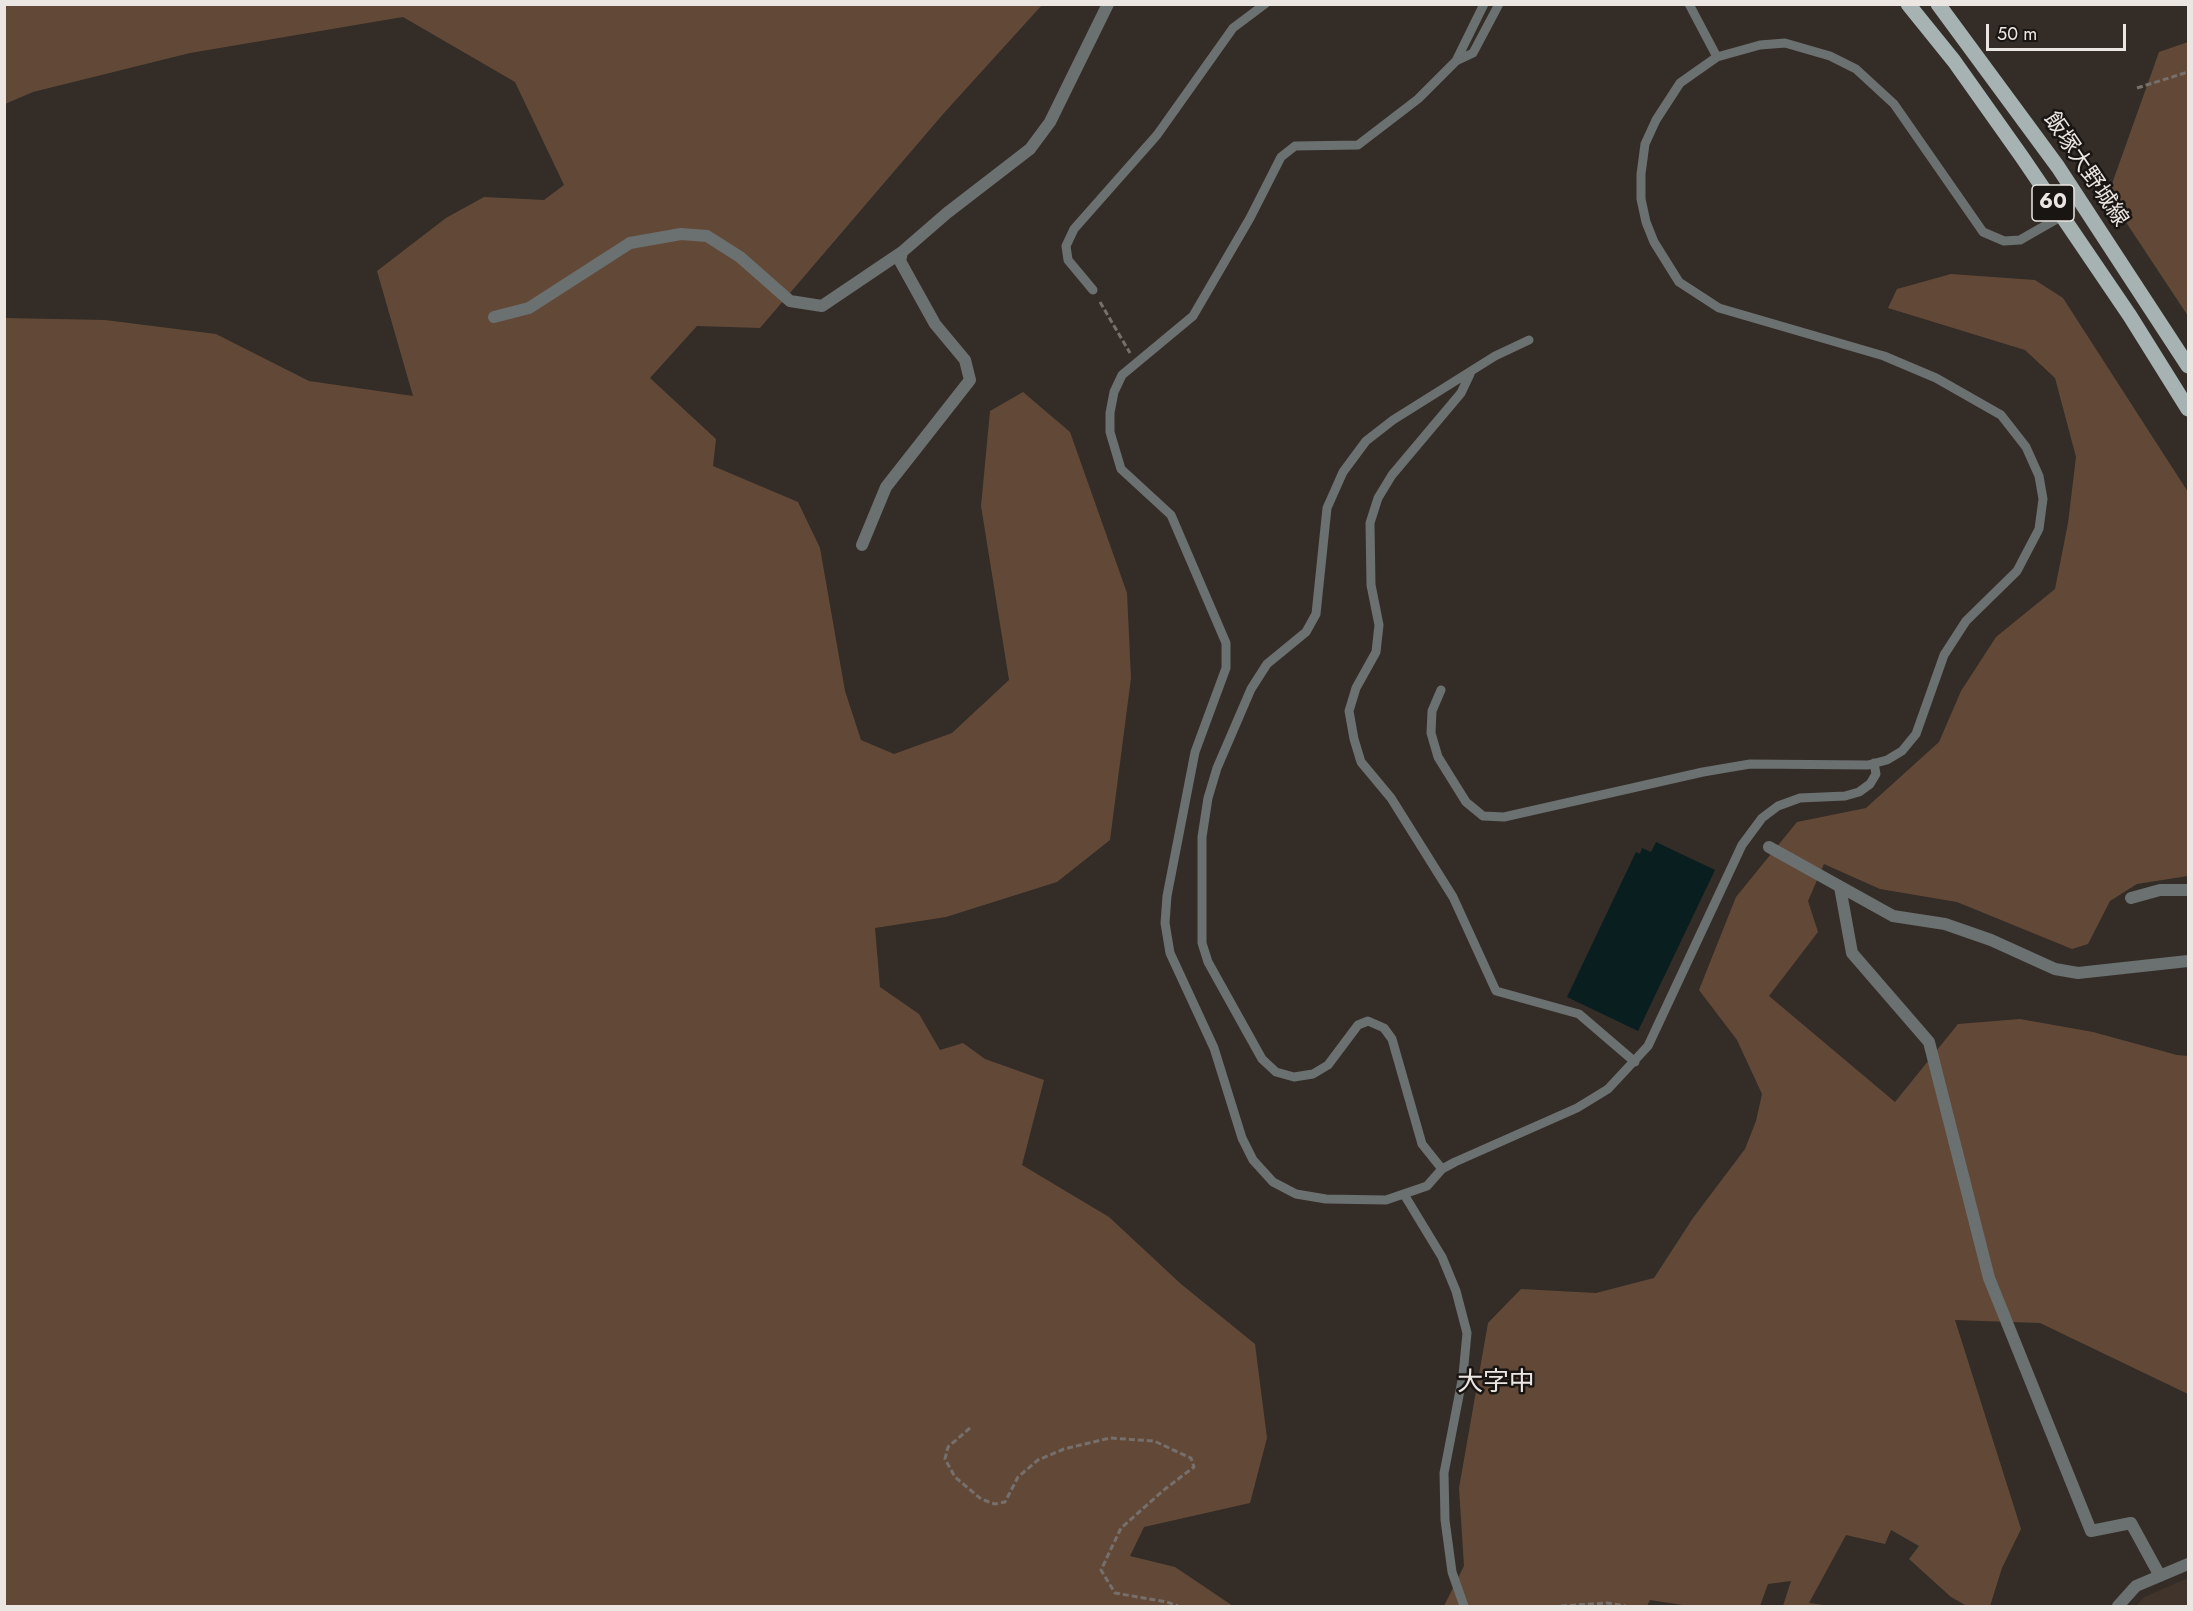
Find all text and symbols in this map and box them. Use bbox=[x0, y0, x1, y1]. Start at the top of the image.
scale bar bbox=[1989, 12, 2128, 50]
text: 50 m bbox=[1997, 21, 2037, 47]
street label: 飯塚大野城線 bbox=[2037, 108, 2133, 232]
road number: 60 bbox=[2032, 185, 2074, 221]
district label: 大字中 bbox=[1457, 1368, 1535, 1400]

